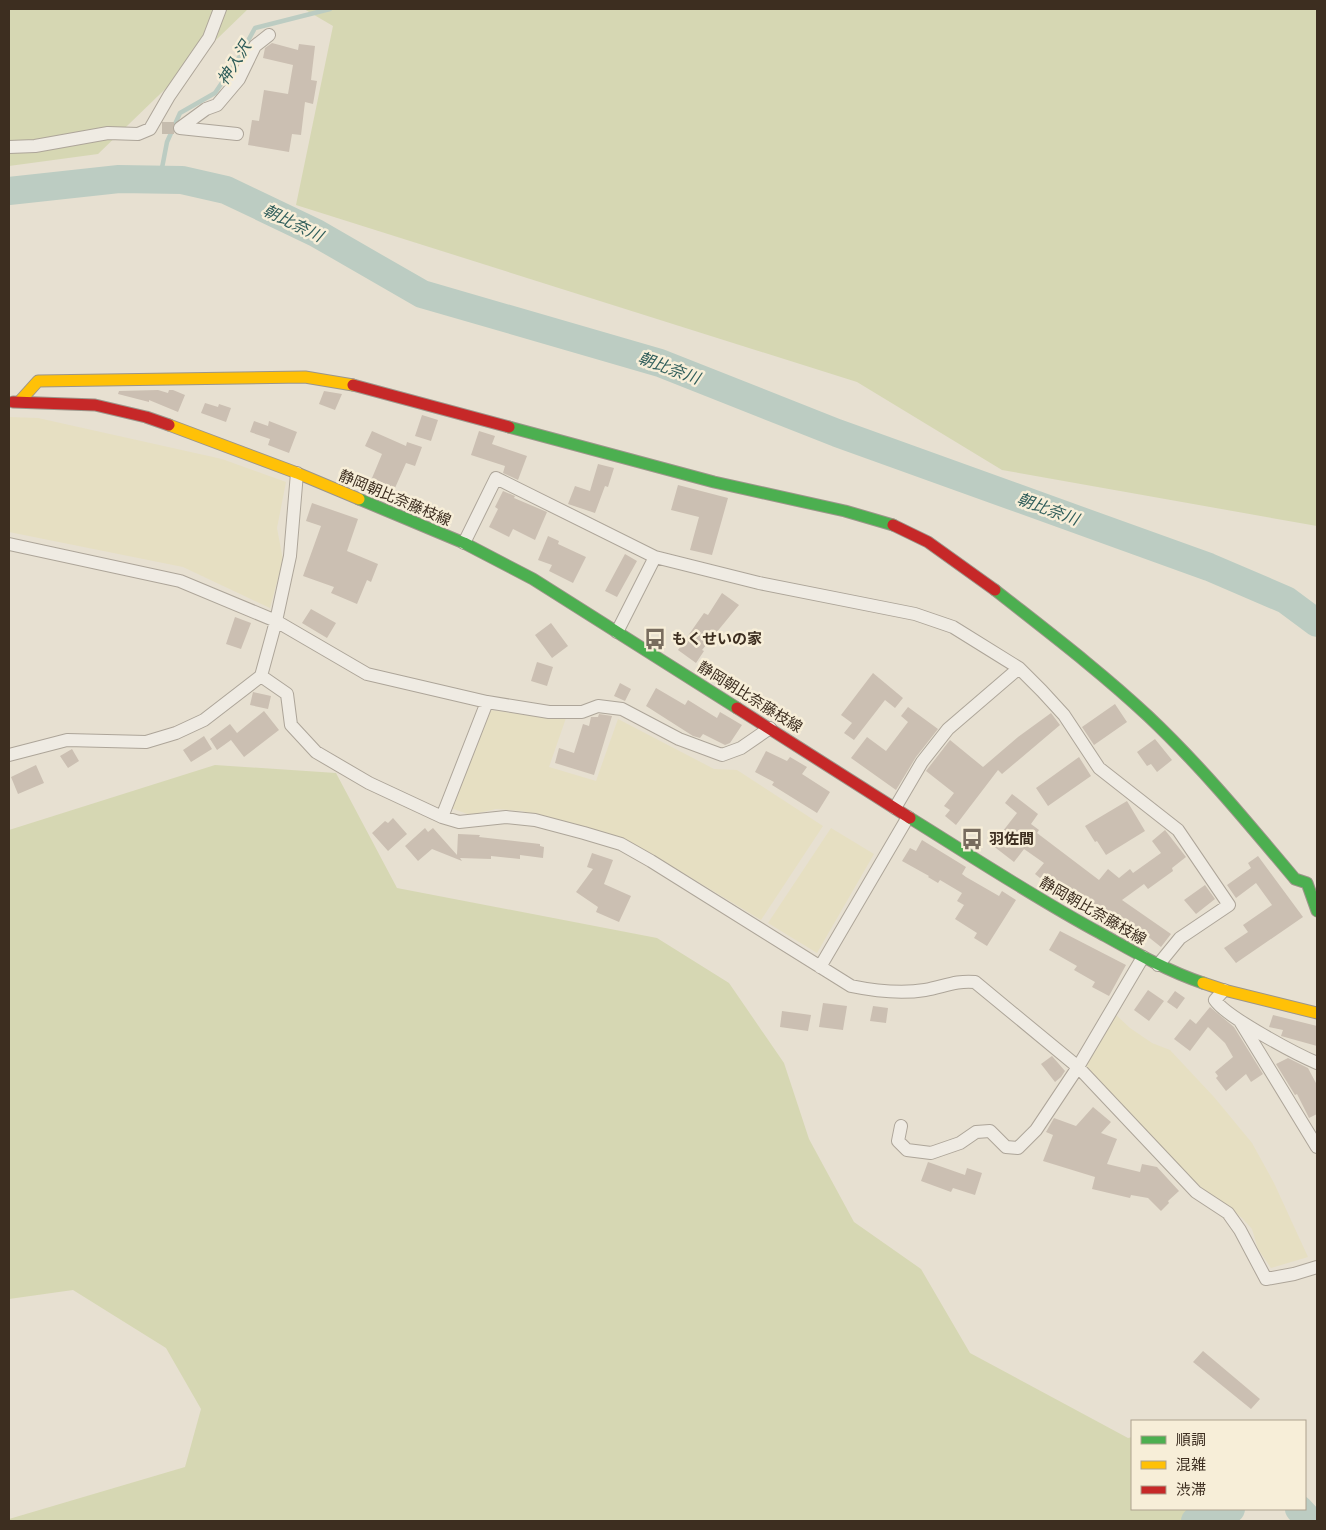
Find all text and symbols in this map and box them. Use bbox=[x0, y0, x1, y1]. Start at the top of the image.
water label: 神入沢 bbox=[214, 36, 255, 88]
water label: 朝比奈川 bbox=[261, 201, 327, 246]
water label: 朝比奈川 bbox=[636, 349, 704, 388]
street label: 静岡朝比奈藤枝線 bbox=[337, 467, 453, 529]
water label: 朝比奈川 bbox=[1015, 490, 1083, 529]
bus stop icon: もくせいの家 bbox=[642, 626, 668, 652]
place label: もくせいの家 bbox=[672, 631, 762, 647]
street label: 静岡朝比奈藤枝線 bbox=[695, 658, 805, 736]
bus stop icon: 羽佐間 bbox=[959, 826, 985, 852]
place label: 羽佐間 bbox=[989, 831, 1034, 847]
street label: 静岡朝比奈藤枝線 bbox=[1037, 874, 1149, 948]
legend bbox=[1131, 1420, 1306, 1510]
text: 順調 bbox=[1176, 1432, 1206, 1448]
text: 混雑 bbox=[1176, 1457, 1206, 1473]
text: 渋滞 bbox=[1176, 1482, 1206, 1498]

